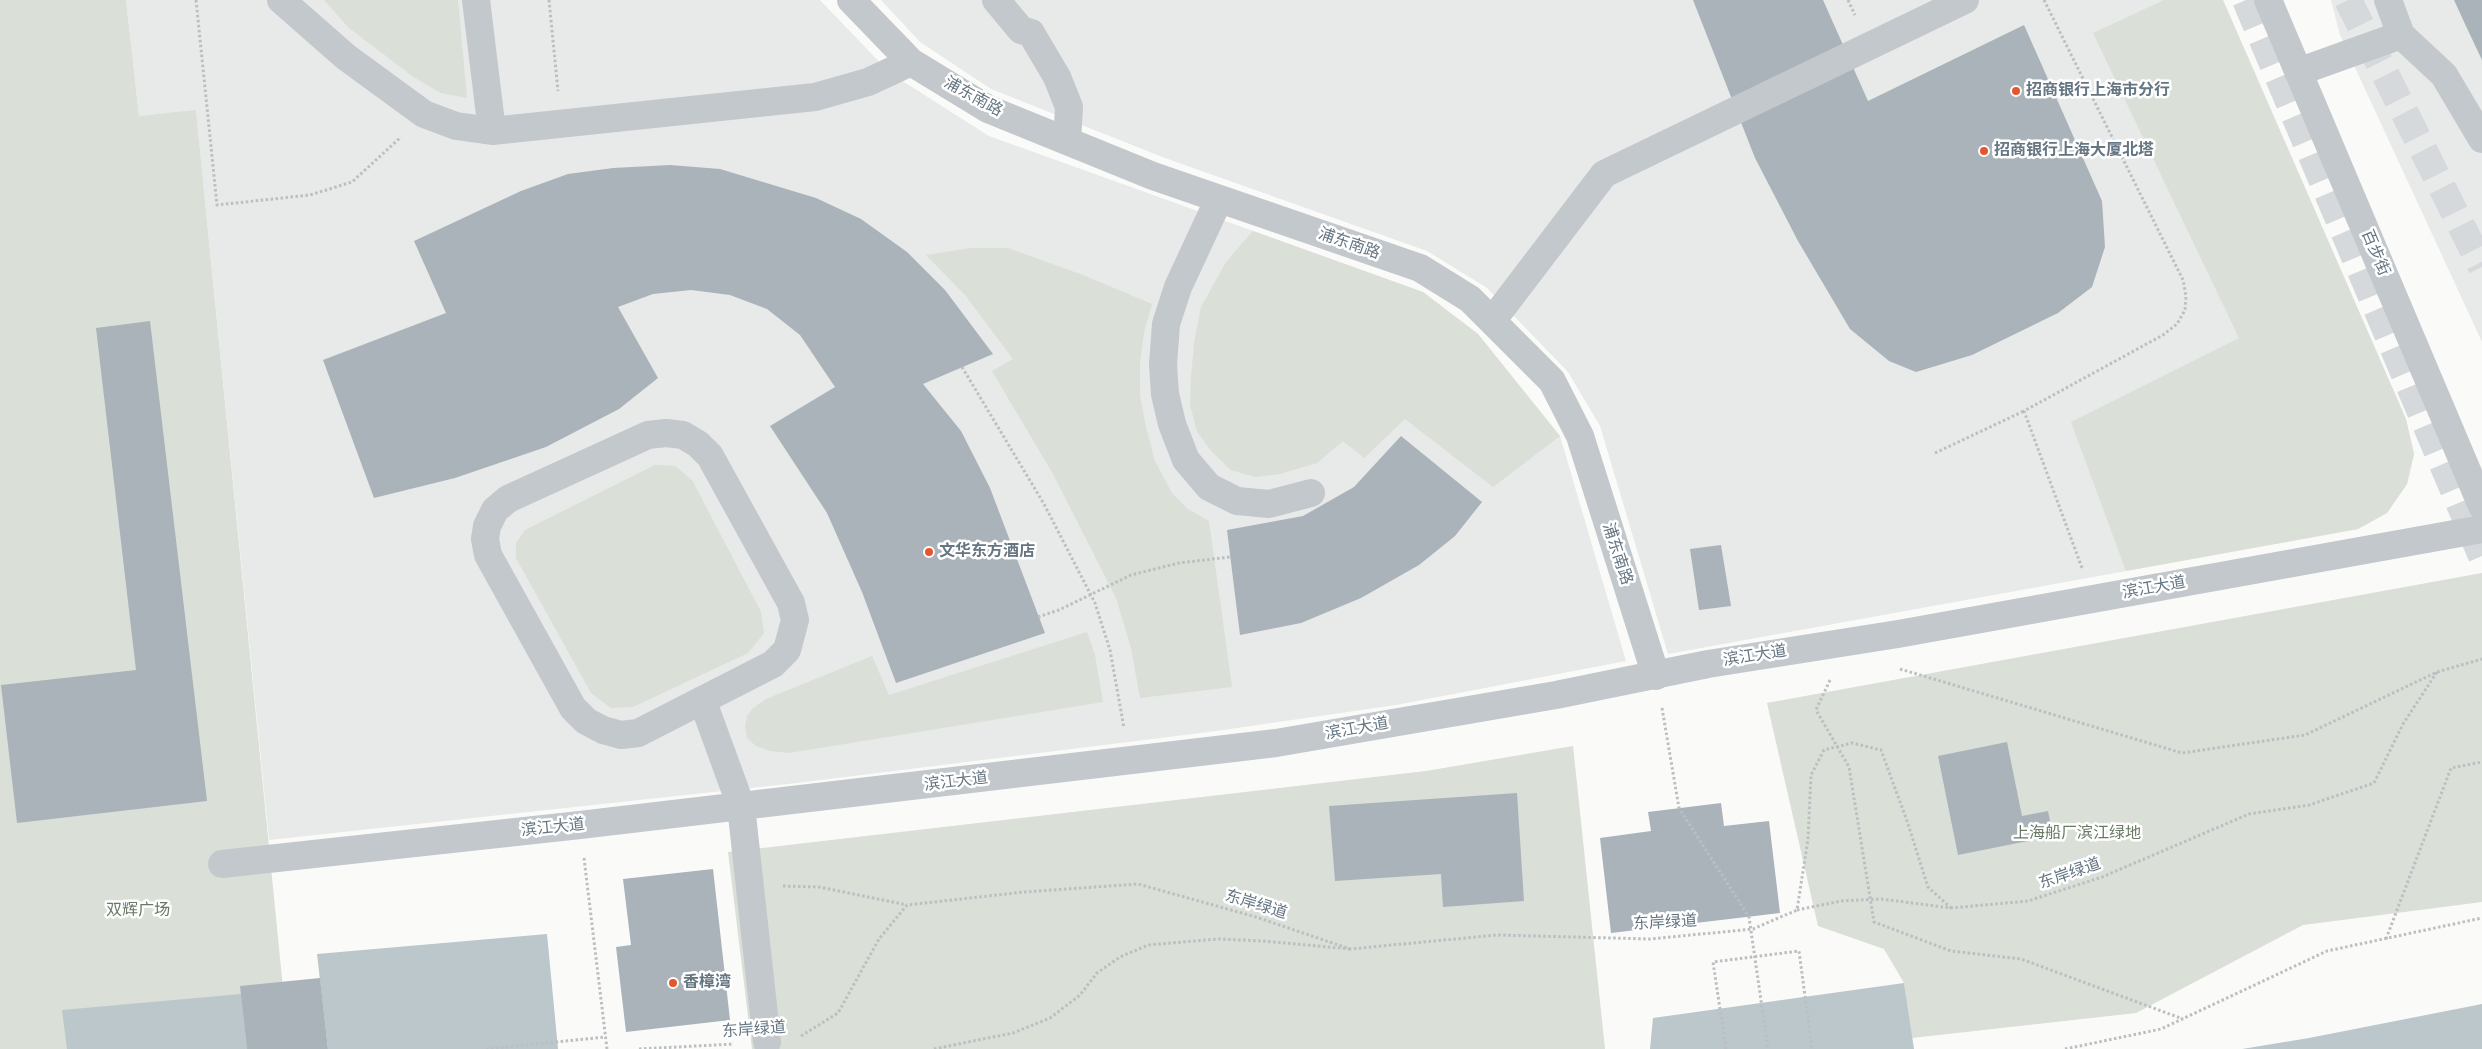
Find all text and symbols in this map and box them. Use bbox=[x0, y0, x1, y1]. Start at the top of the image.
street label: 浦东南路 bbox=[940, 73, 1006, 121]
place label: 招商银行上海市分行 bbox=[2026, 81, 2170, 101]
marker: 招商银行上海市分行 bbox=[2010, 85, 2022, 97]
place label: 招商银行上海大厦北塔 bbox=[1994, 141, 2154, 161]
marker: 招商银行上海大厦北塔 bbox=[1978, 145, 1990, 157]
street label: 浦东南路 bbox=[1316, 225, 1382, 263]
street label: 百步街 bbox=[2357, 227, 2393, 279]
street label: 浦东南路 bbox=[1598, 521, 1636, 587]
place label: 文华东方酒店 bbox=[939, 542, 1035, 562]
marker: 文华东方酒店 bbox=[923, 546, 935, 558]
street label: 滨江大道 bbox=[2121, 573, 2187, 603]
street label: 滨江大道 bbox=[1722, 642, 1788, 670]
street label: 滨江大道 bbox=[1324, 714, 1390, 744]
street label: 滨江大道 bbox=[923, 769, 989, 795]
street label: 滨江大道 bbox=[520, 815, 586, 841]
park label: 上海船厂滨江绿地 bbox=[2013, 824, 2141, 844]
street label: 东岸绿道 bbox=[2037, 855, 2103, 893]
street label: 东岸绿道 bbox=[1223, 886, 1289, 924]
park label: 双辉广场 bbox=[106, 901, 170, 921]
street label: 东岸绿道 bbox=[1633, 912, 1697, 934]
place label: 香樟湾 bbox=[683, 973, 731, 993]
marker: 香樟湾 bbox=[667, 977, 679, 989]
street label: 东岸绿道 bbox=[721, 1018, 787, 1042]

